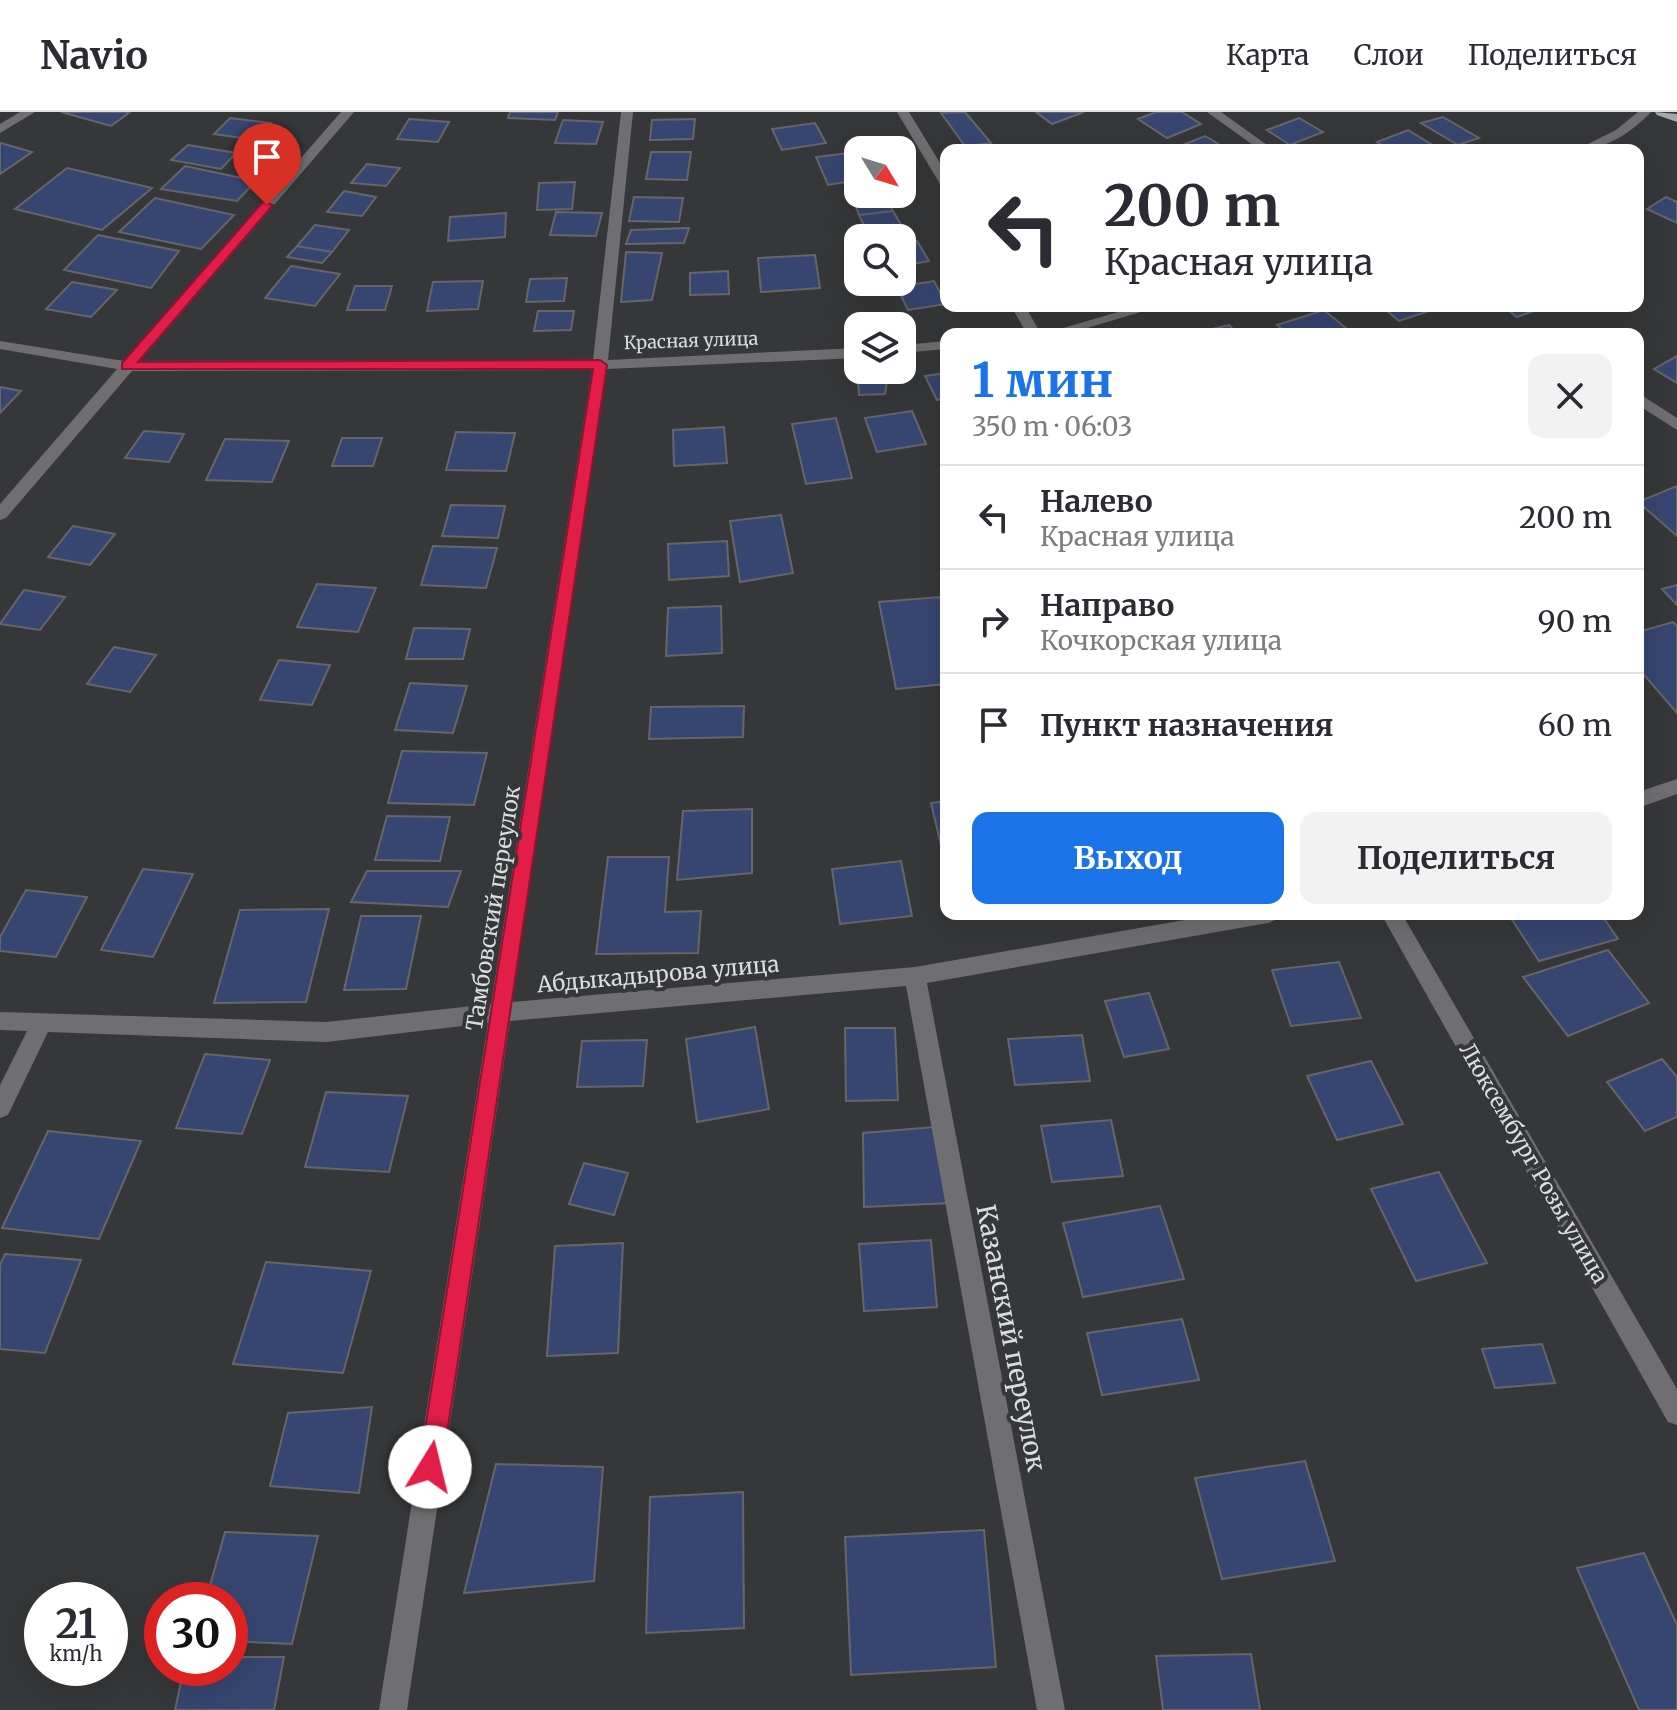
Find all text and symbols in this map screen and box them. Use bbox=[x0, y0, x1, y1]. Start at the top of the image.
text: Navio bbox=[40, 32, 148, 79]
text: Карта bbox=[1226, 37, 1309, 73]
text: Слои bbox=[1353, 37, 1424, 73]
text: Поделиться bbox=[1468, 37, 1637, 73]
pin bbox=[233, 123, 301, 205]
icon: arrive bbox=[245, 135, 289, 179]
north arrow bbox=[844, 136, 916, 208]
map controls bbox=[844, 136, 916, 384]
text: 200 m bbox=[1104, 171, 1280, 241]
icon: left bbox=[972, 176, 1076, 280]
button: search bbox=[844, 224, 916, 296]
text: Красная улица bbox=[1104, 240, 1373, 285]
button: layers bbox=[844, 312, 916, 384]
street label: Красная улица bbox=[623, 327, 759, 354]
text: 1 мин bbox=[972, 350, 1113, 410]
button: close bbox=[1528, 354, 1612, 438]
text: 350 m · 06:03 bbox=[972, 410, 1132, 443]
text: Налево bbox=[1040, 482, 1153, 520]
icon: left bbox=[972, 495, 1016, 539]
text: 200 m bbox=[1519, 498, 1612, 536]
text: Красная улица bbox=[1040, 520, 1234, 553]
text: Направо bbox=[1040, 586, 1174, 624]
icon: right bbox=[972, 599, 1016, 643]
text: 90 m bbox=[1538, 602, 1612, 640]
text: Кочкорская улица bbox=[1040, 624, 1282, 657]
icon: arrive bbox=[972, 703, 1016, 747]
text: Пункт назначения bbox=[1040, 706, 1334, 744]
text: 60 m bbox=[1538, 706, 1612, 744]
street label: Тамбовский переулок bbox=[460, 783, 526, 1033]
button: Выход bbox=[972, 812, 1284, 904]
button: Поделиться bbox=[1300, 812, 1612, 904]
street label: Абдыкадырова улица bbox=[535, 949, 780, 999]
street label: Люксембург Розы улица bbox=[1454, 1038, 1615, 1288]
street label: Казанский переулок bbox=[969, 1202, 1054, 1475]
position arrow bbox=[388, 1425, 472, 1509]
speed limit sign: 30 bbox=[144, 1582, 248, 1686]
text: 21 bbox=[56, 1599, 96, 1649]
text: km/h bbox=[50, 1641, 102, 1666]

